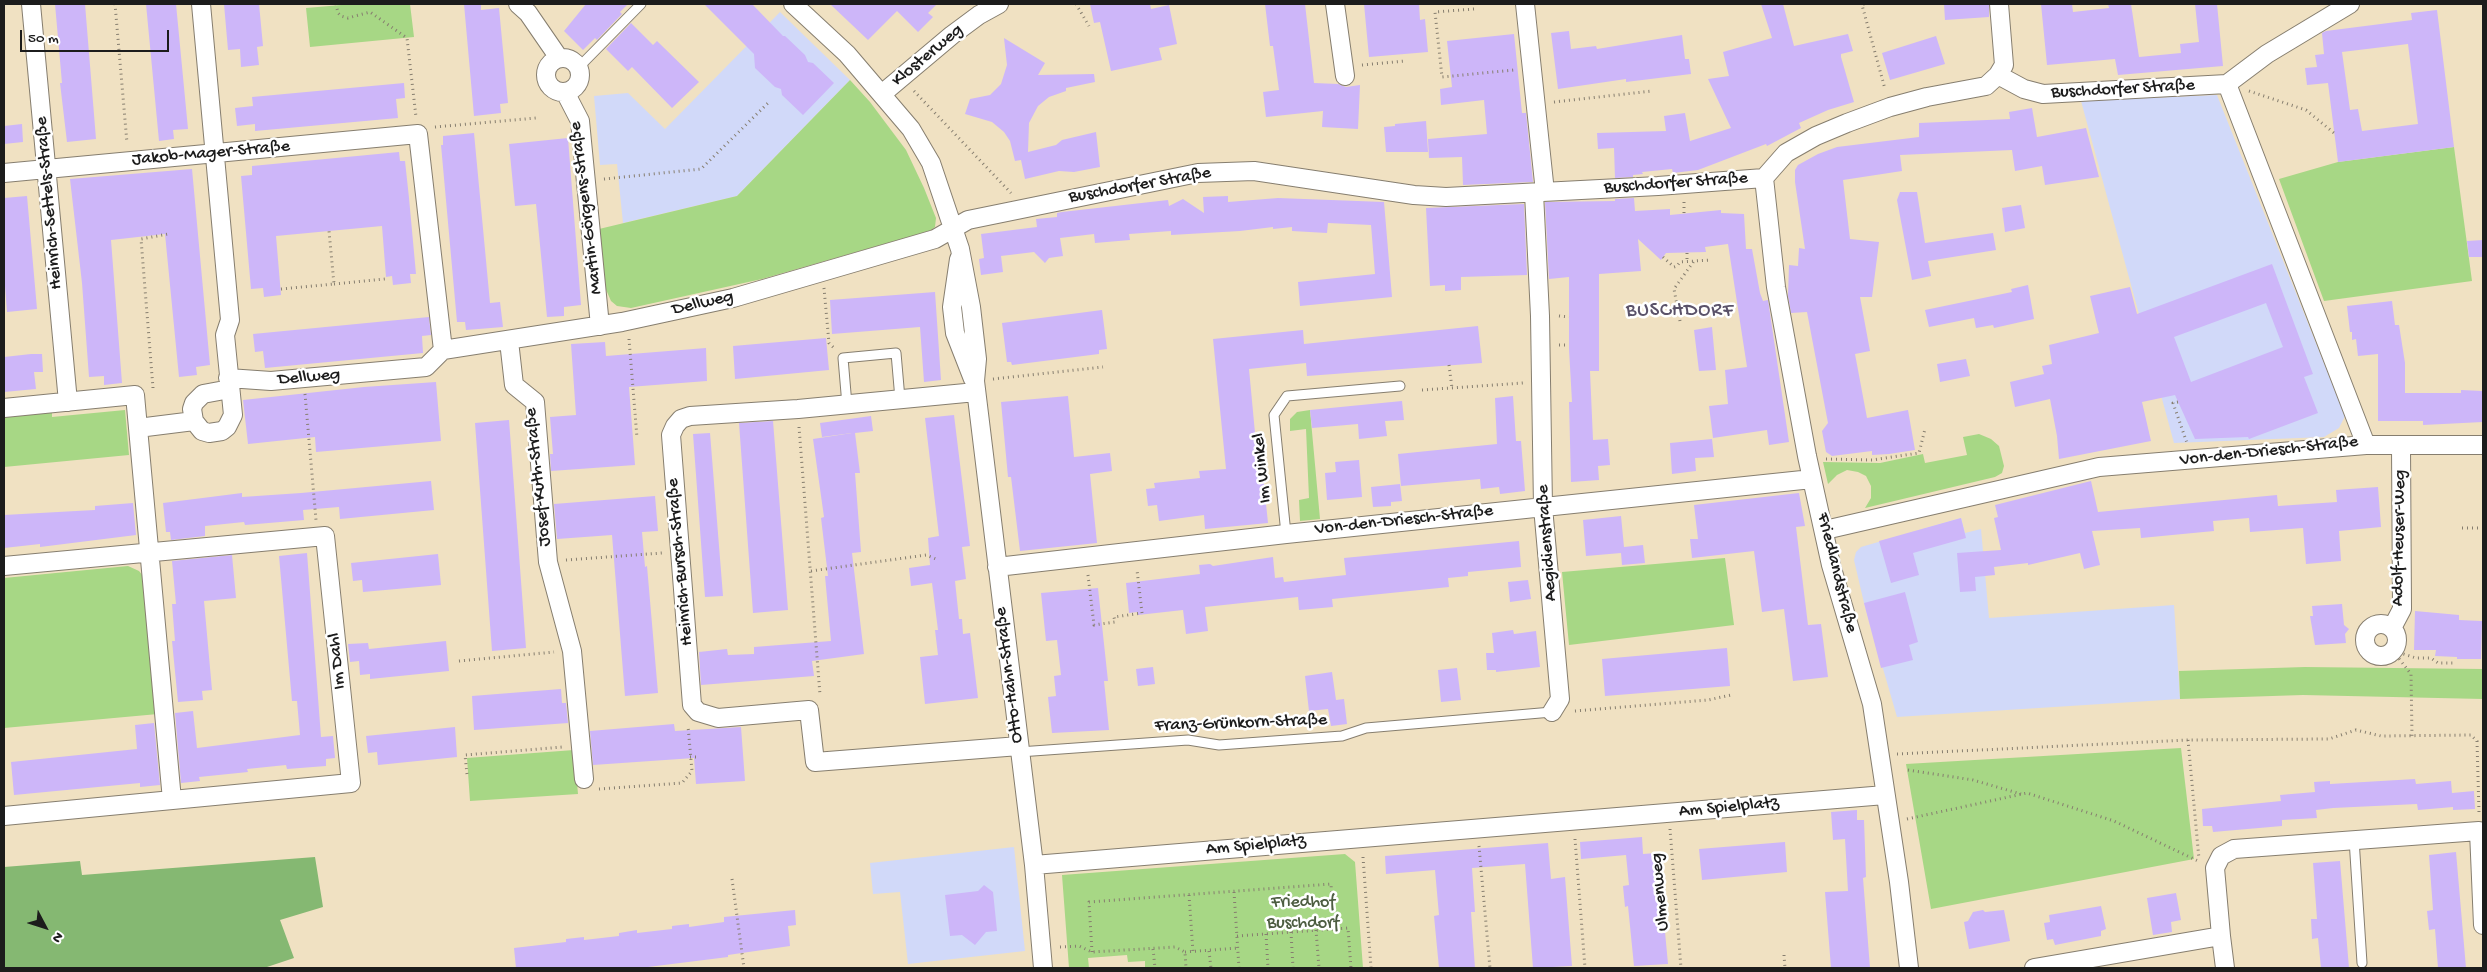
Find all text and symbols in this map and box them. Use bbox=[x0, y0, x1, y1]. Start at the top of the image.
scale bar bbox=[22, 20, 171, 52]
street label: Klosterweg bbox=[888, 20, 968, 92]
text: 50 m bbox=[28, 30, 59, 48]
street label: Buschdorfer Straße bbox=[2051, 75, 2195, 105]
street label: Heinrich-Settels-Straße bbox=[32, 115, 68, 291]
street label: Martin-Görgens-Straße bbox=[566, 120, 608, 296]
street label: Jakob-Mager-Straße bbox=[131, 136, 291, 172]
street label: Buschdorfer Straße bbox=[1067, 163, 1213, 209]
street label: Buschdorfer Straße bbox=[1603, 168, 1749, 200]
street label: Dellweg bbox=[670, 286, 736, 322]
district label: BUSCHDORF bbox=[1625, 300, 1735, 324]
street label: Dellweg bbox=[277, 365, 341, 391]
street label: Josef-Kuth-Straße bbox=[521, 407, 557, 547]
street label: Im Winkel bbox=[1249, 432, 1277, 504]
street label: Von-den-Driesch-Straße bbox=[2179, 432, 2359, 472]
street label: Adolf-Heuser-Weg bbox=[2388, 470, 2412, 606]
street label: Heinrich-Bursch-Straße bbox=[663, 477, 699, 647]
street label: Aegidienstraße bbox=[1533, 484, 1563, 602]
street label: Von-den-Driesch-Straße bbox=[1314, 501, 1494, 541]
street label: Friedlandstraße bbox=[1811, 511, 1861, 635]
street label: Otto-Hahn-Straße bbox=[991, 606, 1029, 744]
street label: Im Dahl bbox=[324, 632, 352, 690]
street label: Franz-Grünkorn-Straße bbox=[1154, 710, 1328, 738]
street label: Am Spielplatz bbox=[1678, 793, 1780, 823]
street label: Am Spielplatz bbox=[1205, 831, 1307, 861]
street label: Ulmenweg bbox=[1647, 852, 1675, 932]
park label: Friedhof Buschdorf bbox=[1267, 892, 1339, 934]
north arrow bbox=[20, 902, 70, 952]
text: N bbox=[47, 928, 66, 946]

